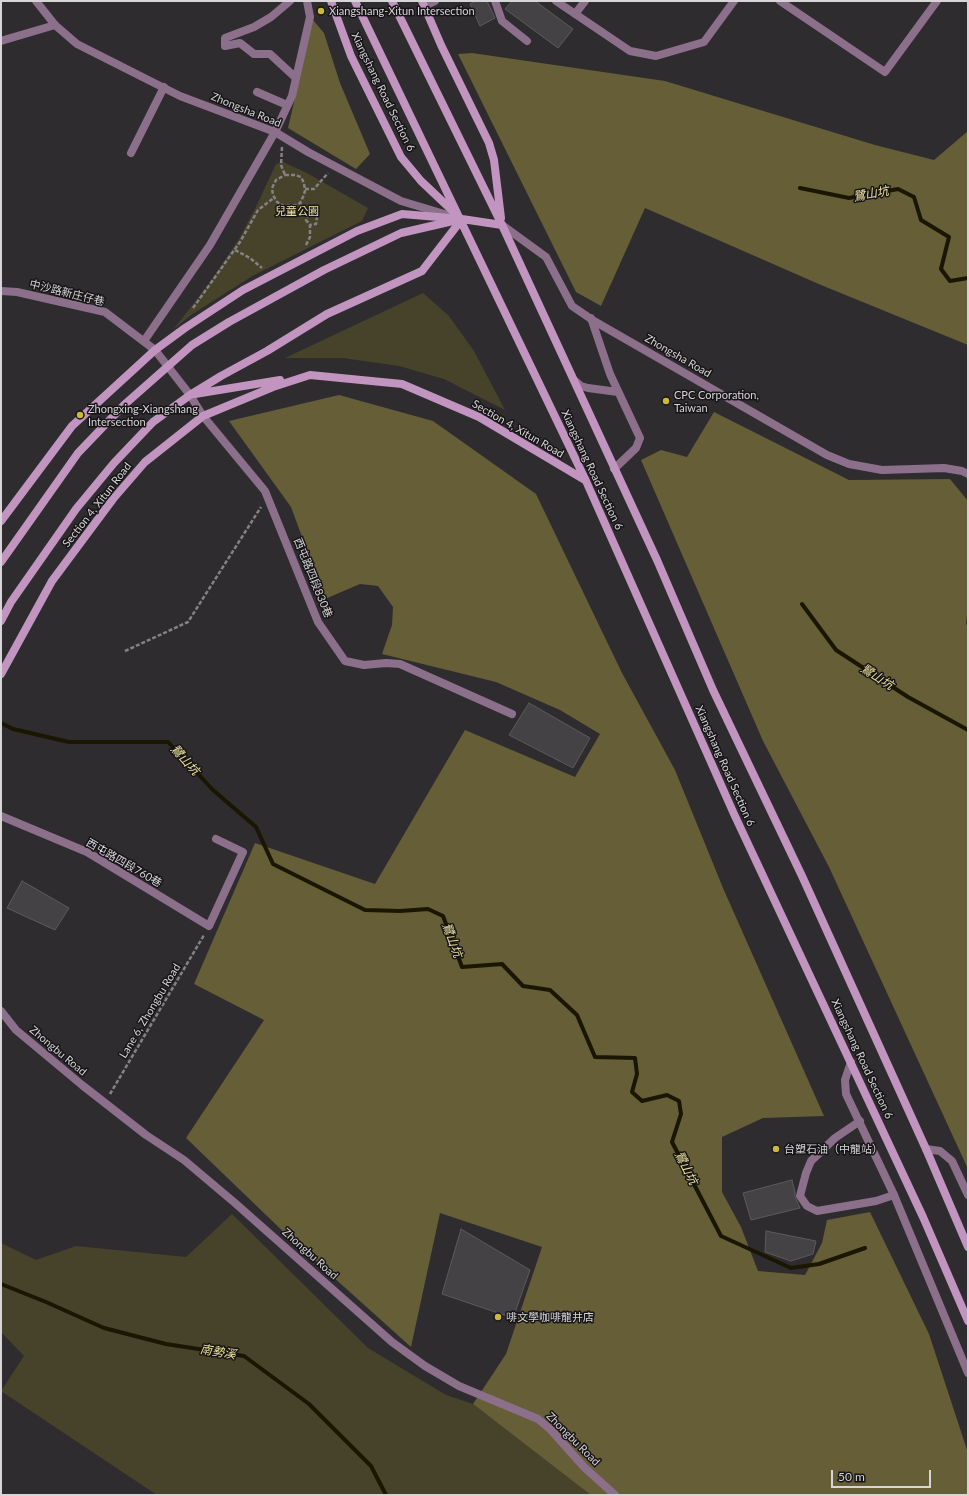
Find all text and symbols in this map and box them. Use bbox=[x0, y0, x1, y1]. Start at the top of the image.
place label: Xiangshang-Xitun Intersection bbox=[329, 4, 475, 18]
marker: Xiangshang-Xitun Intersection bbox=[316, 6, 326, 16]
street label: Xiangshang Road Section 6 bbox=[348, 30, 418, 154]
street label: Zhongsha Road bbox=[209, 90, 283, 130]
water label: 鷺山坑 bbox=[852, 184, 890, 204]
park label: 兒童公園 bbox=[275, 204, 319, 218]
street label: 中沙路新庄仔巷 bbox=[28, 277, 106, 309]
street label: Zhongsha Road bbox=[642, 332, 714, 380]
place label: CPC Corporation, Taiwan bbox=[674, 388, 759, 414]
marker: CPC Corporation, Taiwan bbox=[661, 396, 671, 406]
street label: Section 4, Xitun Road bbox=[470, 397, 566, 461]
place label: Zhongxing-Xiangshang Intersection bbox=[88, 402, 198, 428]
street label: Xiangshang Road Section 6 bbox=[558, 408, 626, 532]
marker: Zhongxing-Xiangshang Intersection bbox=[75, 410, 85, 420]
street label: Section 4, Xitun Road bbox=[60, 460, 134, 550]
street label: 西屯路四段830巷 bbox=[291, 536, 335, 620]
water label: 鷺山坑 bbox=[858, 661, 896, 693]
street label: Xiangshang Road Section 6 bbox=[692, 704, 758, 828]
water label: 鷺山坑 bbox=[168, 742, 202, 778]
street label: 西屯路四段760巷 bbox=[84, 836, 164, 890]
water label: 鷺山坑 bbox=[439, 921, 465, 959]
street label: Lane 6, Zhongbu Road bbox=[117, 961, 183, 1061]
street label: Xiangshang Road Section 6 bbox=[828, 997, 896, 1121]
street label: Zhongbu Road bbox=[27, 1023, 89, 1079]
place label: 台塑石油（中龍站） bbox=[784, 1142, 883, 1156]
marker: 台塑石油（中龍站） bbox=[771, 1144, 781, 1154]
water label: 鷺山坑 bbox=[671, 1149, 701, 1187]
street label: Zhongbu Road bbox=[279, 1226, 341, 1282]
place label: 啡文學咖啡龍井店 bbox=[506, 1310, 594, 1324]
marker: 啡文學咖啡龍井店 bbox=[493, 1312, 503, 1322]
water label: 南勢溪 bbox=[199, 1342, 237, 1362]
street label: Zhongbu Road bbox=[543, 1409, 603, 1469]
scale bar bbox=[833, 1462, 933, 1488]
text: 50 m bbox=[838, 1469, 865, 1484]

